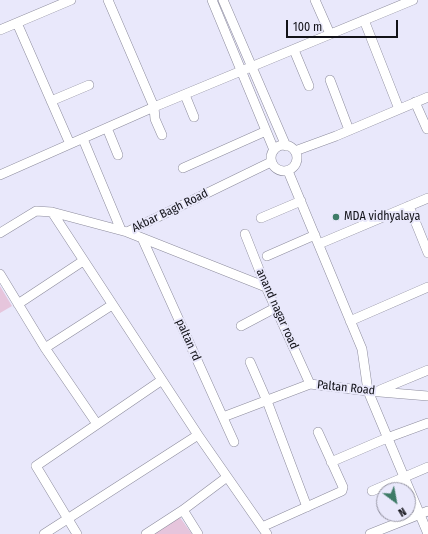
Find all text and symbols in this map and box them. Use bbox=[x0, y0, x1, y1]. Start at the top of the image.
scale bar bbox=[288, 12, 400, 38]
text: 100 m bbox=[293, 20, 322, 34]
street label: Akbar Bagh Road bbox=[130, 186, 210, 236]
place label: MDA vidhyalaya bbox=[344, 210, 420, 224]
marker: MDA vidhyalaya bbox=[331, 212, 341, 222]
street label: anand nagar road bbox=[253, 267, 301, 351]
street label: paltan rd bbox=[172, 317, 204, 363]
street label: Paltan Road bbox=[316, 378, 376, 398]
north arrow bbox=[376, 482, 416, 522]
text: N bbox=[396, 504, 408, 519]

